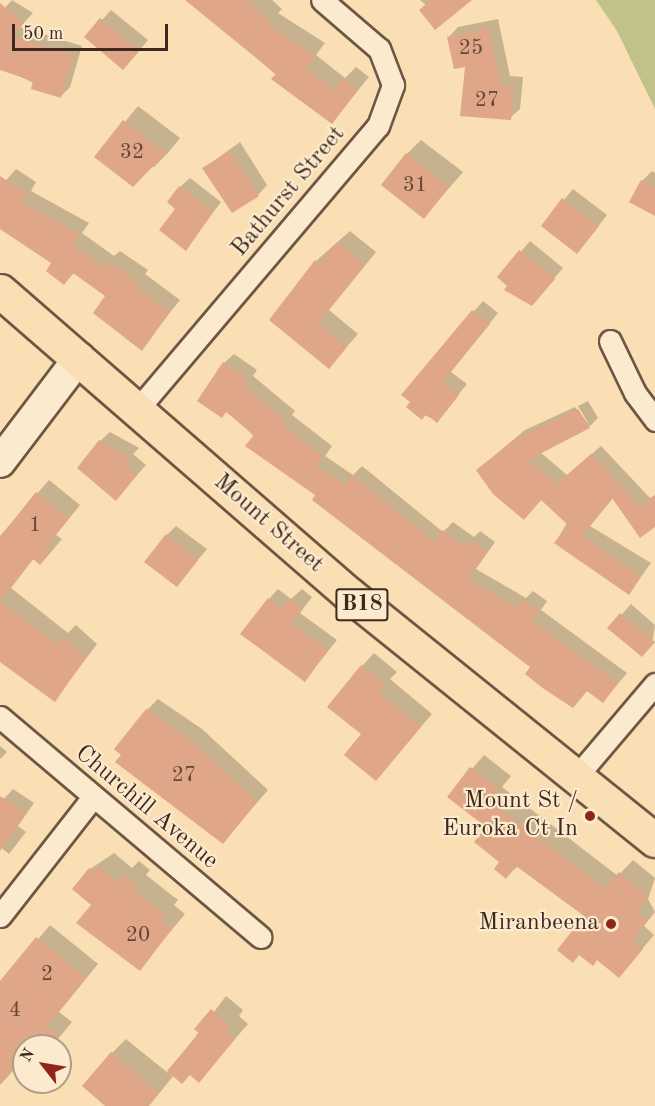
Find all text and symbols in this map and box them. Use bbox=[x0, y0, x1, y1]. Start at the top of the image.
scale bar bbox=[15, 12, 171, 50]
text: 50 m bbox=[23, 25, 63, 43]
house number: 25 bbox=[459, 36, 483, 62]
house number: 27 bbox=[475, 88, 499, 114]
street label: Bathurst Street bbox=[226, 121, 352, 263]
house number: 32 bbox=[120, 140, 144, 166]
house number: 31 bbox=[403, 173, 427, 199]
street label: Mount Street bbox=[207, 468, 329, 580]
house number: 1 bbox=[29, 513, 41, 539]
road number: B18 bbox=[335, 586, 389, 624]
street label: Churchill Avenue bbox=[69, 740, 223, 876]
house number: 27 bbox=[172, 763, 196, 789]
place label: Mount St / Euroka Ct In bbox=[442, 788, 578, 844]
marker: Mount St / Euroka Ct In bbox=[583, 809, 597, 823]
place label: Miranbeena bbox=[479, 910, 599, 938]
marker: Miranbeena bbox=[604, 917, 618, 931]
house number: 20 bbox=[126, 923, 150, 949]
house number: 2 bbox=[41, 962, 53, 988]
house number: 4 bbox=[9, 998, 21, 1024]
north arrow bbox=[12, 1034, 72, 1094]
text: N bbox=[18, 1046, 38, 1065]

